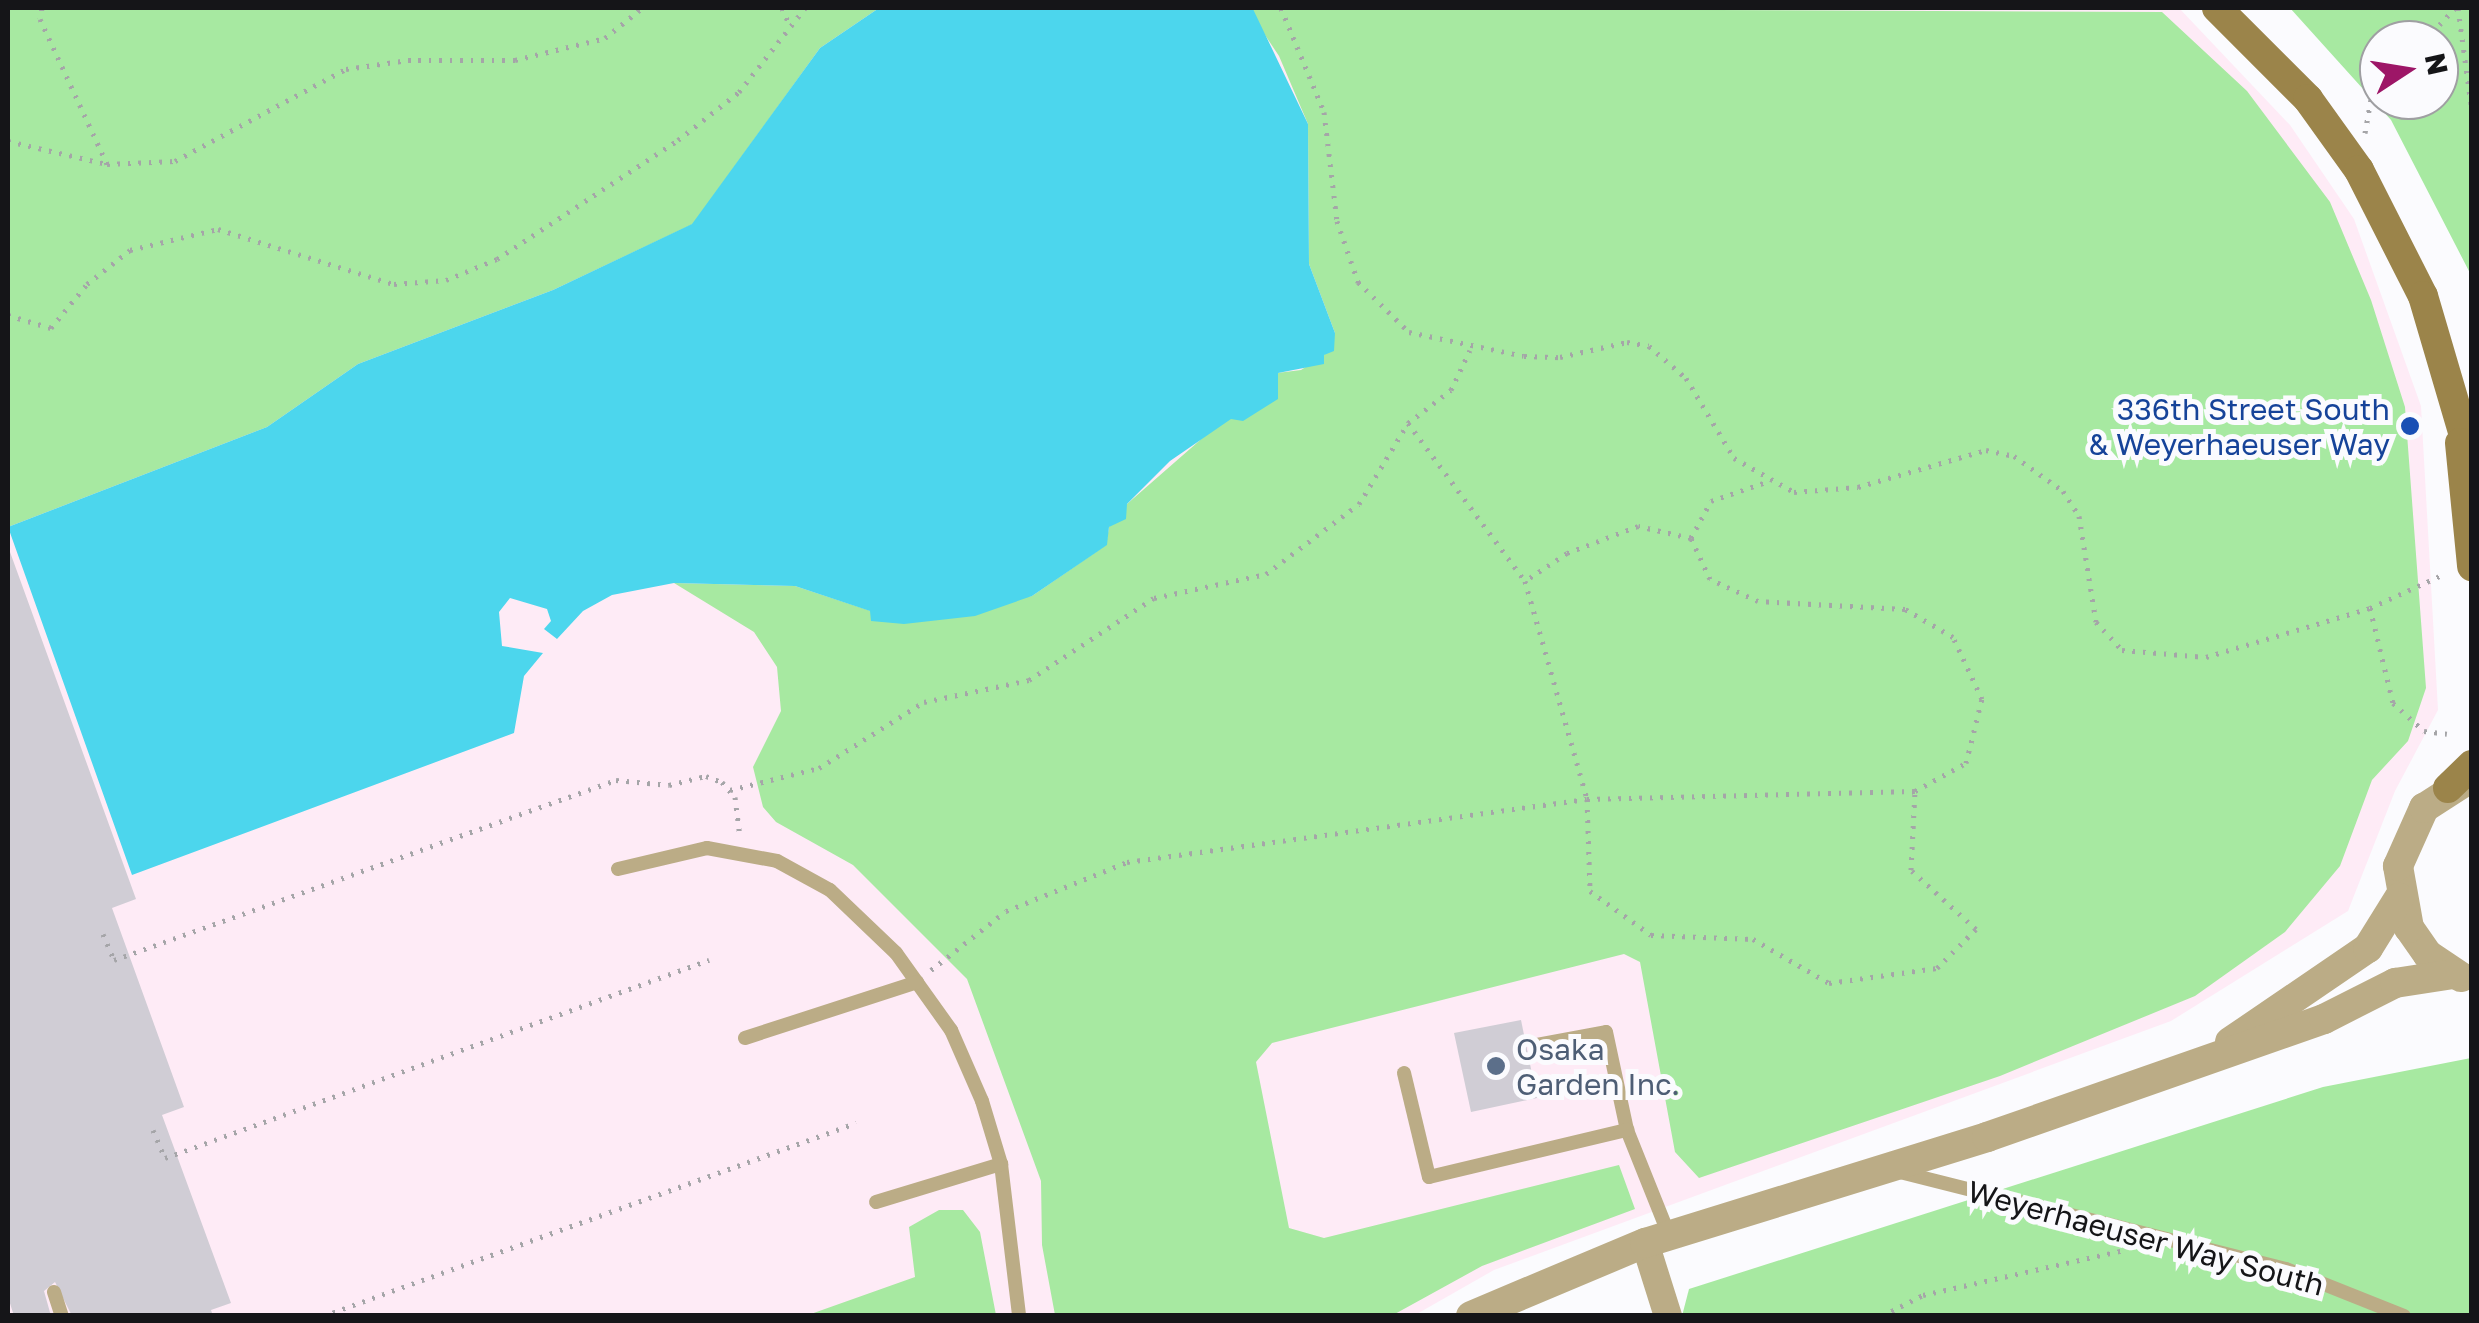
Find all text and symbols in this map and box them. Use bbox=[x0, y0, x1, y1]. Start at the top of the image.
north arrow bbox=[2359, 20, 2459, 120]
text: N bbox=[2419, 50, 2455, 78]
place label: 336th Street South & Weyerhaeuser Way bbox=[2089, 391, 2390, 462]
marker: 336th Street South & Weyerhaeuser Way bbox=[2399, 415, 2421, 437]
place label: Osaka Garden Inc. bbox=[1516, 1031, 1680, 1102]
marker: Osaka Garden Inc. bbox=[1485, 1055, 1507, 1077]
street label: Weyerhaeuser Way South bbox=[1964, 1173, 2328, 1303]

